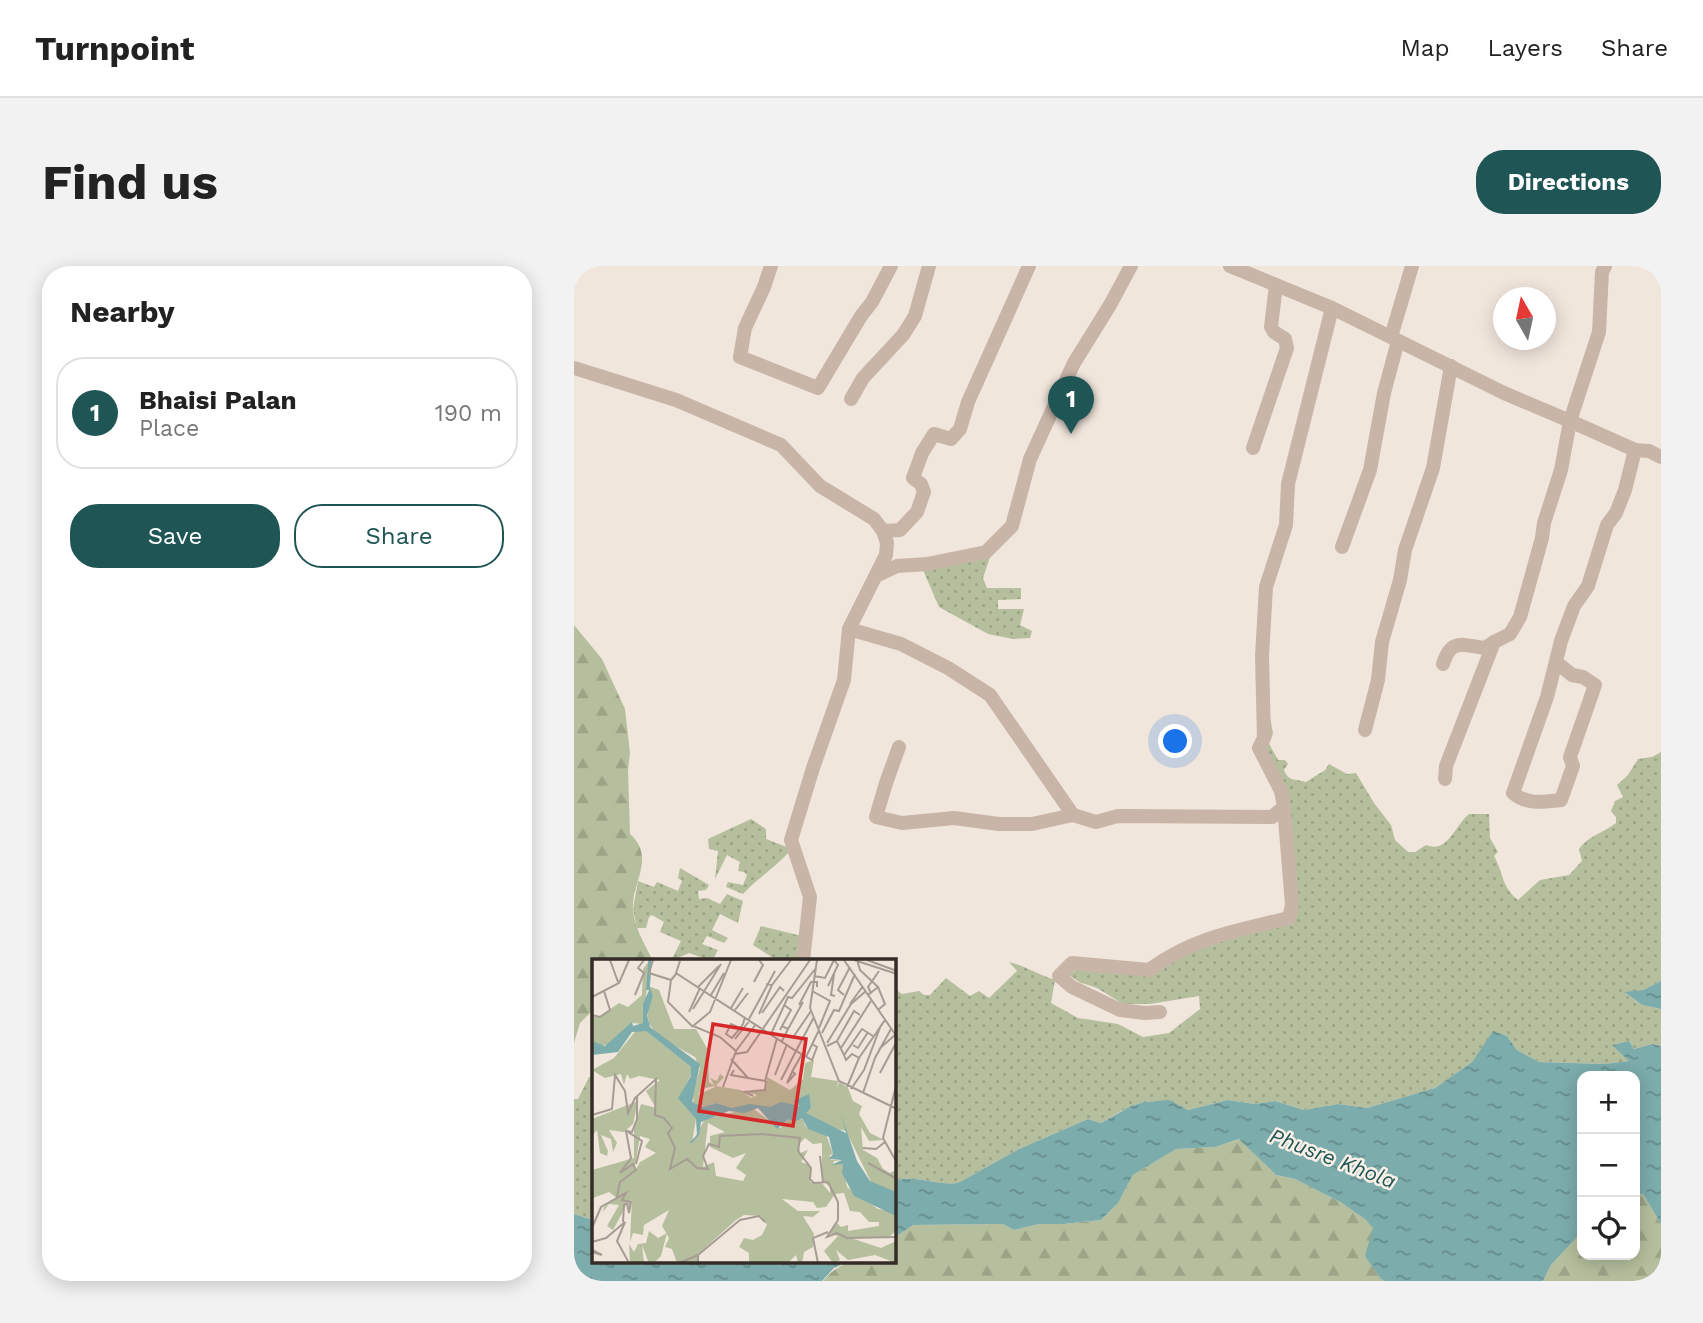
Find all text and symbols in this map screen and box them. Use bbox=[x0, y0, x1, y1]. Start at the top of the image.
text: Turnpoint bbox=[35, 29, 194, 68]
text: Map bbox=[1401, 34, 1449, 62]
text: Layers bbox=[1487, 34, 1563, 62]
text: Share bbox=[1601, 34, 1668, 62]
button: Directions bbox=[1476, 150, 1661, 214]
text: Find us bbox=[42, 153, 218, 211]
north arrow bbox=[1493, 287, 1556, 350]
text: Nearby bbox=[70, 294, 175, 329]
pin: 1 bbox=[1048, 376, 1094, 434]
text: Bhaisi Palan bbox=[139, 385, 297, 415]
text: 1 bbox=[90, 400, 100, 427]
text: 190 m bbox=[435, 400, 502, 427]
text: Place bbox=[139, 415, 199, 442]
button: Save bbox=[70, 504, 280, 568]
button: Share bbox=[294, 504, 504, 568]
your location bbox=[1158, 724, 1192, 758]
inset map bbox=[592, 959, 896, 1264]
map controls bbox=[1577, 1071, 1640, 1260]
button: + bbox=[1577, 1071, 1640, 1134]
water label: Phusre Khola bbox=[1266, 1122, 1400, 1194]
button: − bbox=[1577, 1134, 1640, 1197]
button: locate bbox=[1577, 1197, 1640, 1260]

